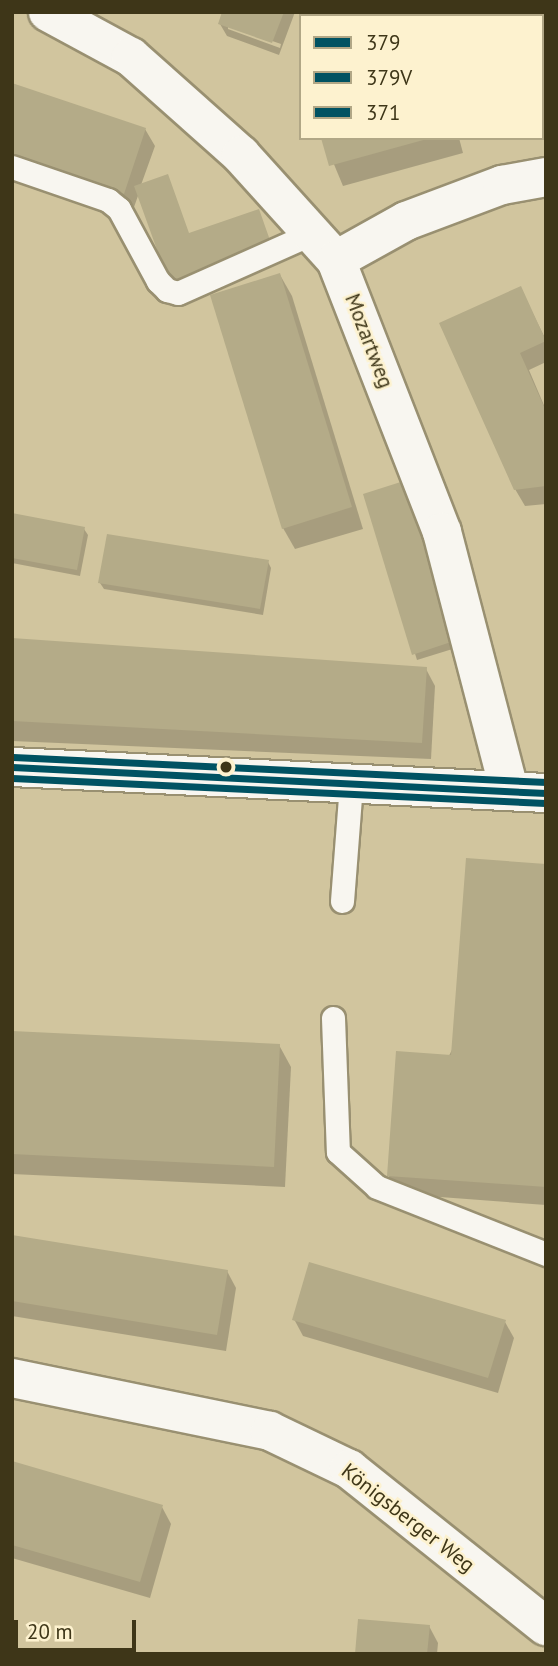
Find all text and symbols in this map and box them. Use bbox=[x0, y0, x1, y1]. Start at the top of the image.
legend bbox=[299, 14, 544, 140]
text: 379 bbox=[366, 29, 400, 56]
text: 379V bbox=[366, 64, 412, 91]
text: 371 bbox=[366, 99, 400, 126]
street label: Mozartweg bbox=[339, 290, 399, 392]
unlabelled marker bbox=[219, 760, 233, 774]
street label: Königsberger Weg bbox=[336, 1458, 480, 1578]
scale bar bbox=[18, 1606, 140, 1650]
text: 20 m bbox=[27, 1618, 73, 1645]

